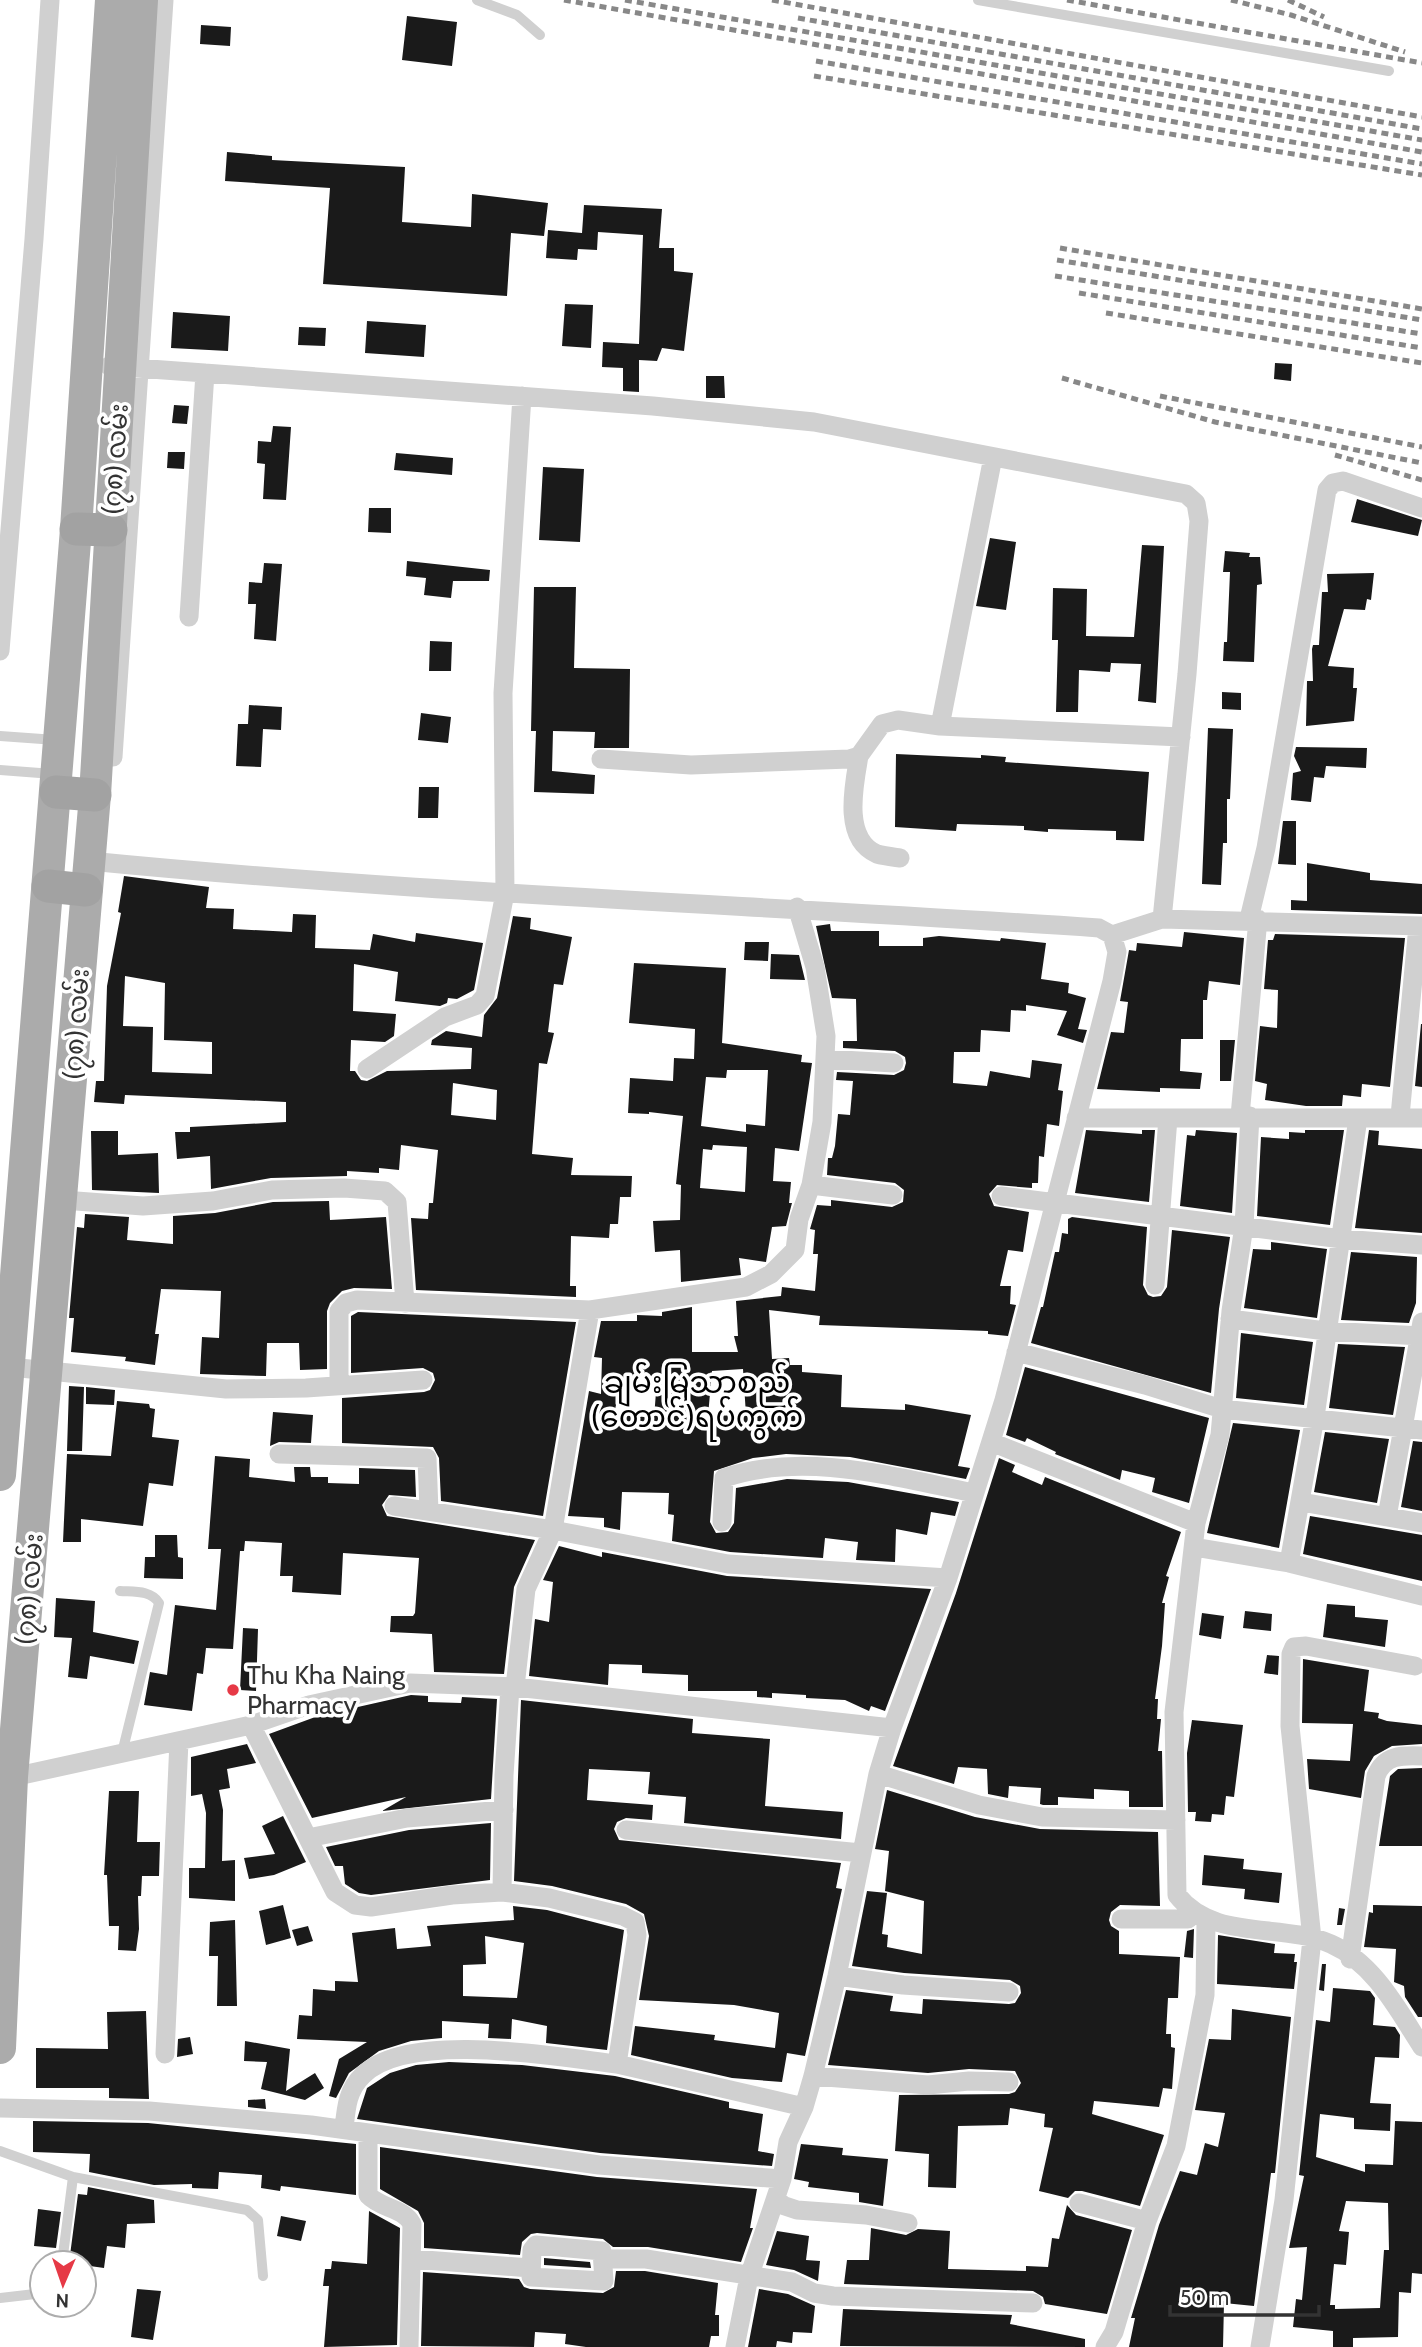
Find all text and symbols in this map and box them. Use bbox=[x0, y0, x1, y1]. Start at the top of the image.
street label: (၇၈) လမ်း bbox=[94, 402, 140, 516]
street label: (၇၈) လမ်း bbox=[55, 967, 101, 1081]
district label: ချမ်းမြသာစည် (တောင်)ရပ်ကွက် bbox=[591, 1361, 803, 1442]
street label: (၇၈) လမ်း bbox=[7, 1532, 55, 1646]
place label: Thu Kha Naing Pharmacy bbox=[247, 1659, 406, 1721]
marker: Thu Kha Naing Pharmacy bbox=[225, 1682, 241, 1698]
north arrow bbox=[28, 2249, 98, 2319]
scale bar bbox=[1170, 2274, 1319, 2318]
text: 50 m bbox=[1180, 2285, 1229, 2310]
text: N bbox=[55, 2289, 70, 2312]

